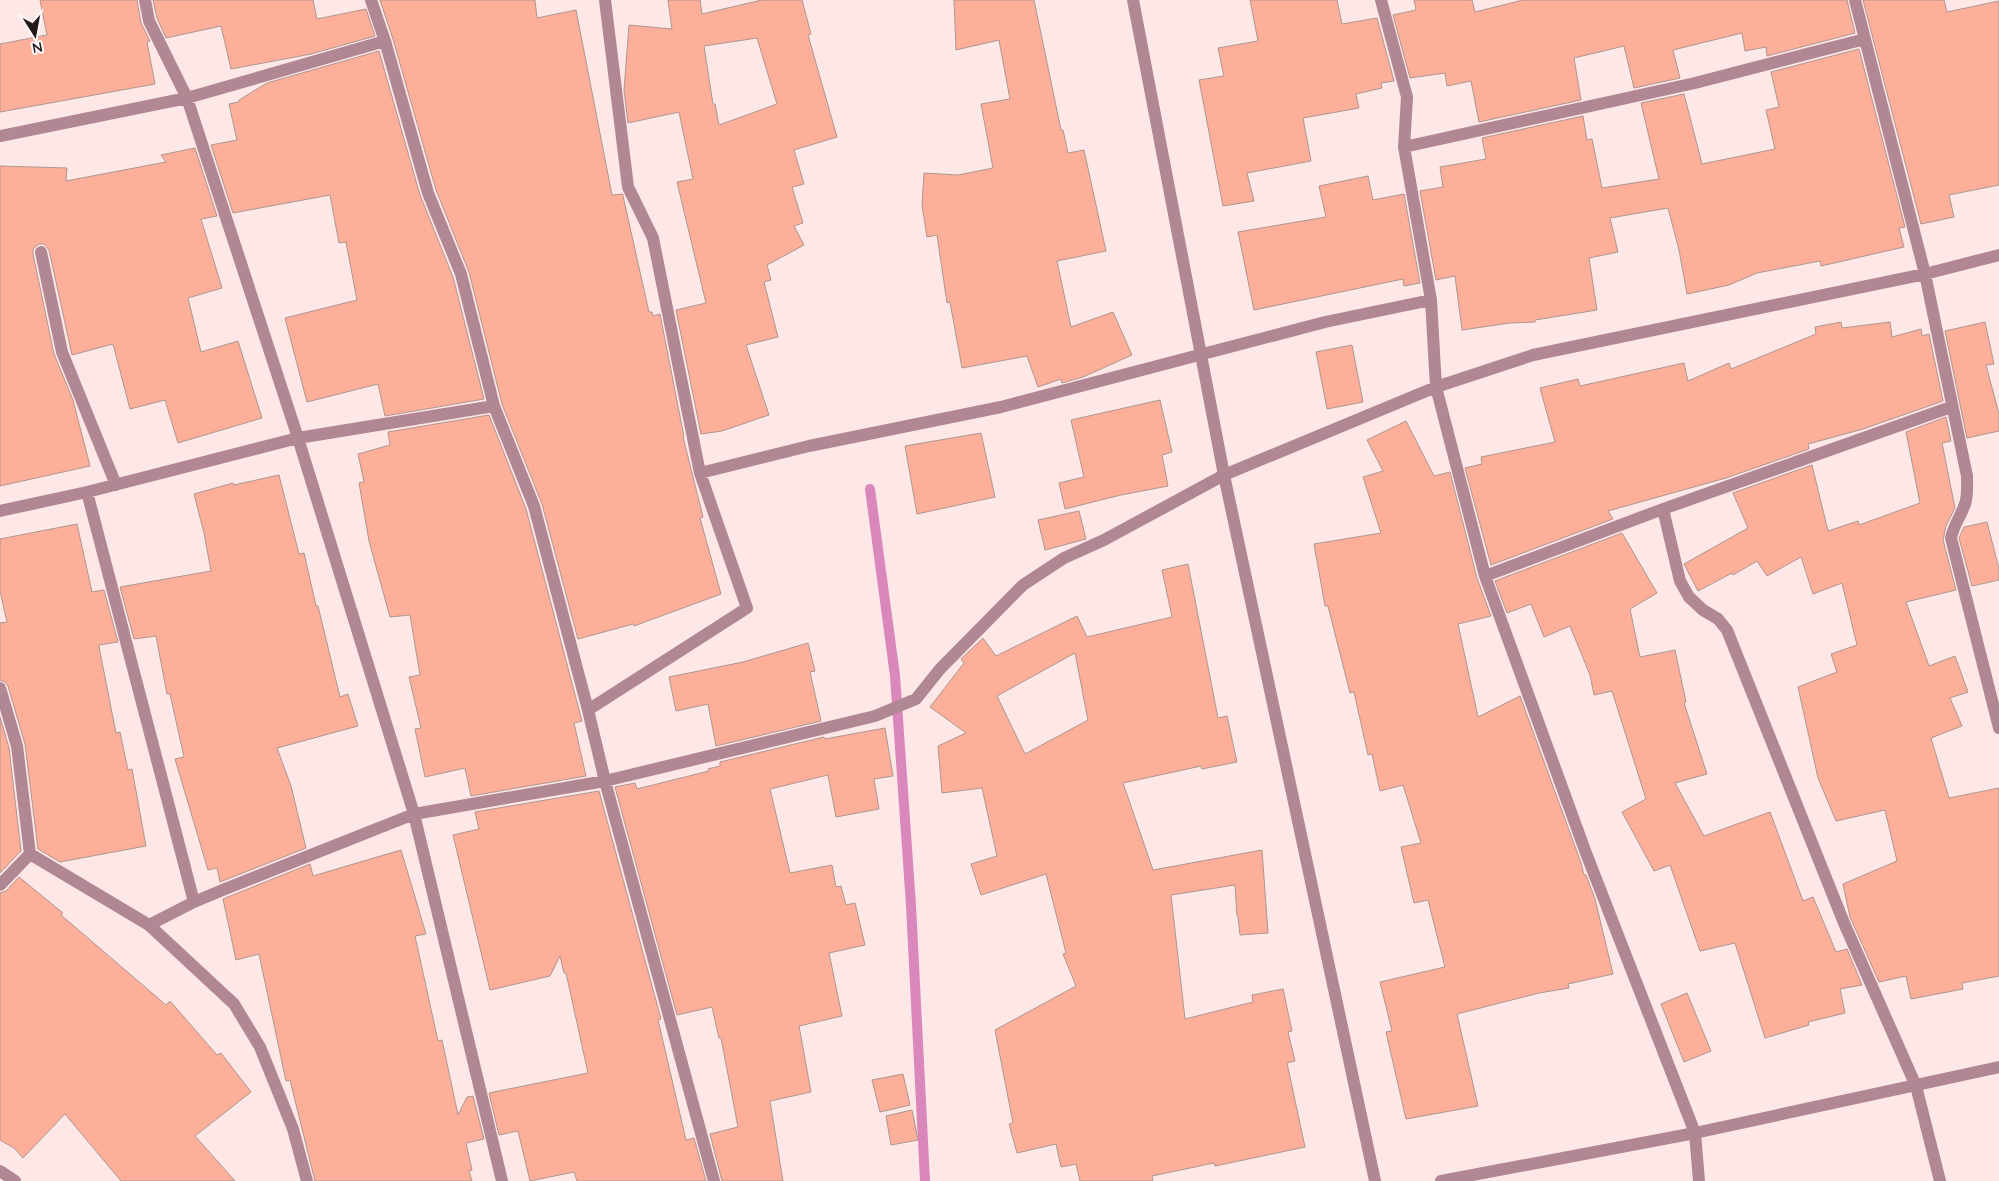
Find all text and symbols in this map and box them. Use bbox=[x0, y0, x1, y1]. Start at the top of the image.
north arrow bbox=[10, 10, 60, 60]
text: N bbox=[31, 38, 44, 58]

